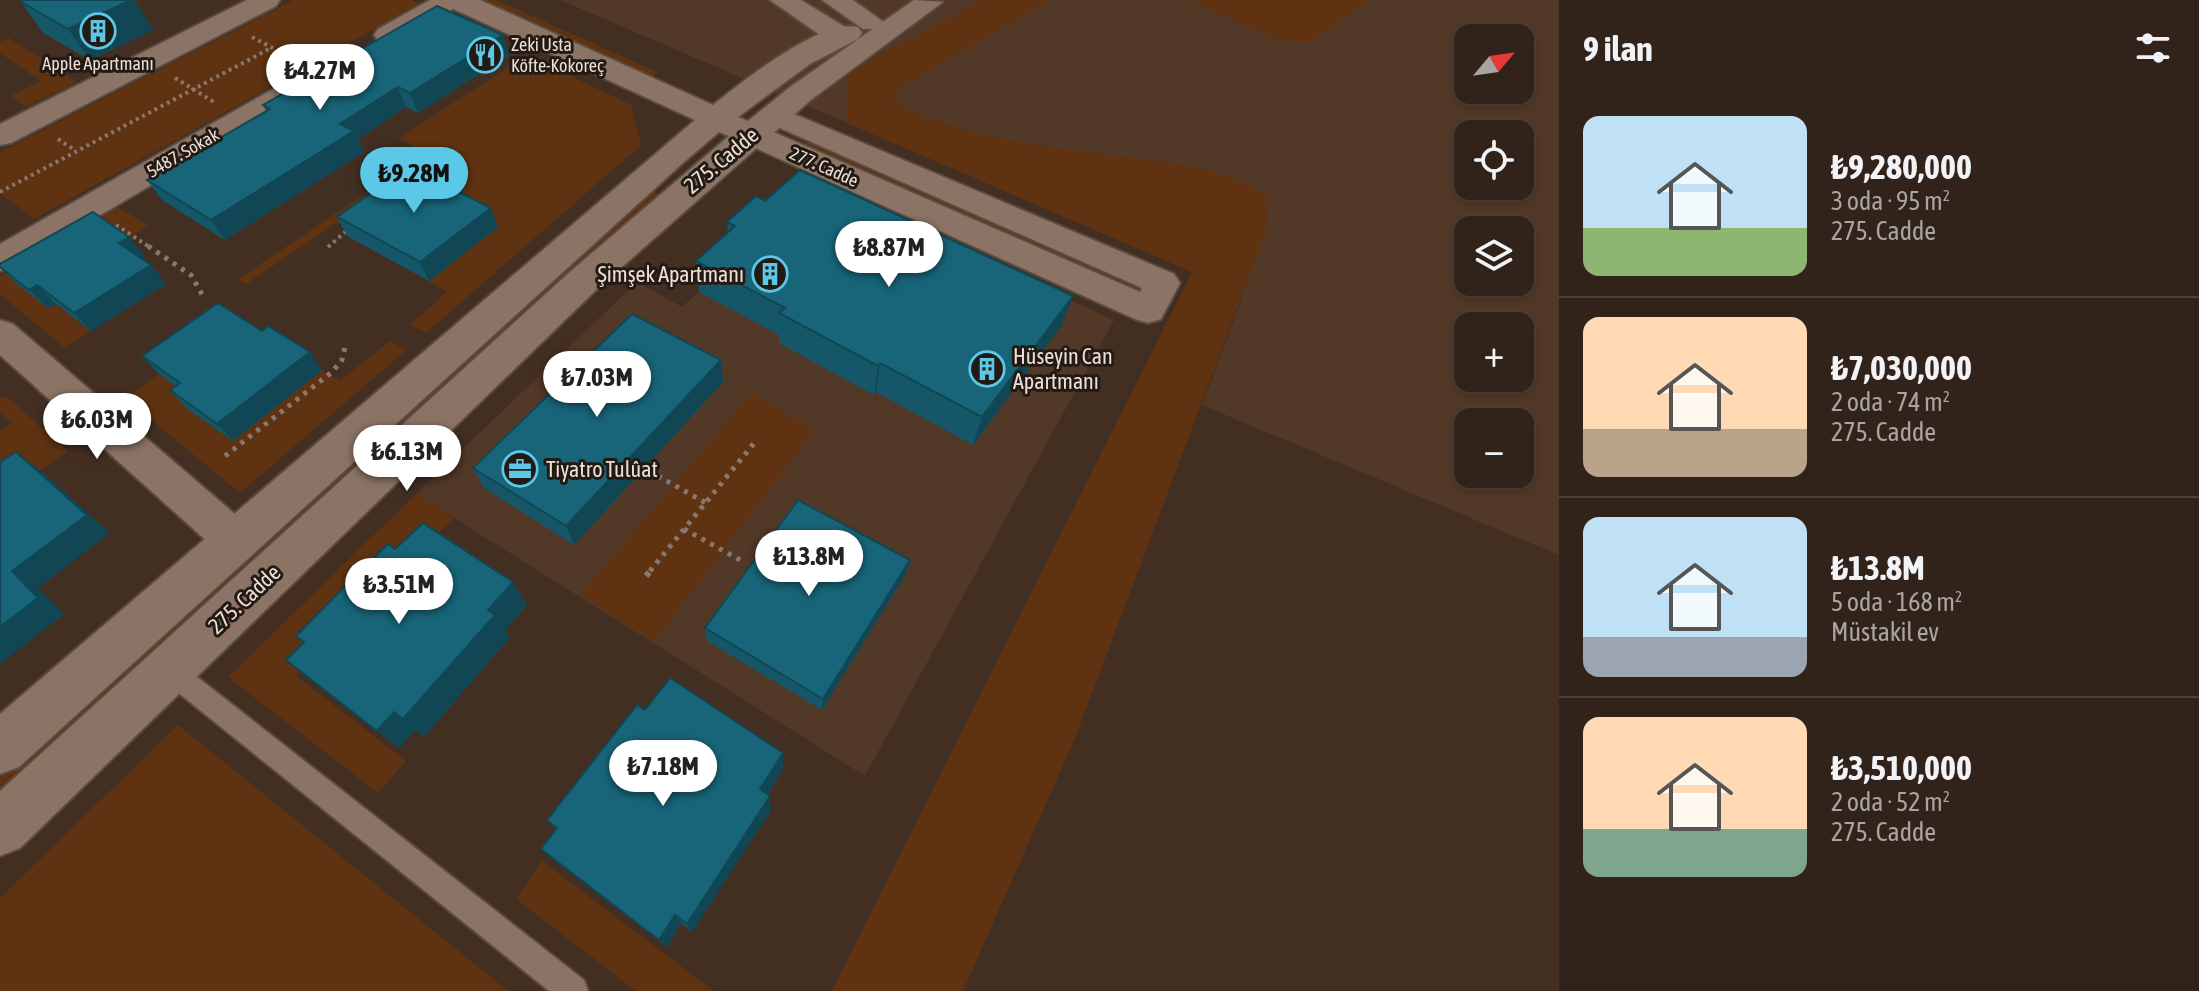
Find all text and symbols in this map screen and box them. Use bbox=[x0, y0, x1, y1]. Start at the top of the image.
building icon: Apple Apartmanı bbox=[79, 12, 117, 50]
north arrow bbox=[1454, 24, 1534, 104]
map controls bbox=[1454, 24, 1534, 488]
icon: filters bbox=[2131, 26, 2175, 70]
text: 9 ilan bbox=[1583, 29, 1653, 68]
place label: Zeki Usta Köfte-Kokoreç bbox=[511, 34, 604, 76]
restaurant icon: Zeki Usta Köfte-Kokoreç bbox=[466, 36, 504, 74]
pin: ₺4.27M bbox=[255, 44, 385, 112]
place label: Apple Apartmanı bbox=[42, 53, 154, 74]
text: ₺4.27M bbox=[284, 55, 356, 85]
button: locate bbox=[1454, 120, 1534, 200]
street label: 275. Cadde bbox=[679, 121, 763, 199]
street label: 5487. Sokak bbox=[143, 124, 223, 182]
street label: 277. Cadde bbox=[787, 142, 862, 191]
pin: ₺9.28M bbox=[349, 147, 479, 215]
text: ₺9,280,000 bbox=[1831, 147, 1972, 186]
icon: home bbox=[1647, 148, 1743, 244]
text: ₺9.28M bbox=[378, 158, 450, 188]
text: 3 oda · 95 m² bbox=[1831, 186, 1950, 216]
button: layers bbox=[1454, 216, 1534, 296]
text: 275. Cadde bbox=[1831, 216, 1936, 246]
pin: ₺8.87M bbox=[824, 221, 954, 289]
text: ₺8.87M bbox=[853, 232, 925, 262]
building icon: Şimşek Apartmanı bbox=[751, 255, 789, 293]
place label: Şimşek Apartmanı bbox=[598, 261, 744, 287]
button: + bbox=[1454, 312, 1534, 392]
place label: Hüseyin Can Apartmanı bbox=[1013, 343, 1113, 394]
text: ₺7,030,000 bbox=[1831, 348, 1972, 387]
icon: home bbox=[1647, 349, 1743, 445]
building icon: Hüseyin Can Apartmanı bbox=[968, 350, 1006, 388]
pin: ₺7.03M bbox=[532, 351, 662, 419]
text: ₺7.03M bbox=[561, 362, 633, 392]
text: 2 oda · 74 m² bbox=[1831, 387, 1950, 417]
pin: ₺6.03M bbox=[32, 393, 162, 461]
text: ₺6.03M bbox=[61, 404, 133, 434]
button: − bbox=[1454, 408, 1534, 488]
text: 275. Cadde bbox=[1831, 417, 1936, 447]
pin: ₺6.13M bbox=[342, 425, 472, 493]
text: ₺6.13M bbox=[371, 436, 443, 466]
office icon: Tiyatro Tulûat bbox=[501, 450, 539, 488]
place label: Tiyatro Tulûat bbox=[546, 456, 658, 482]
pin: ₺13.8M bbox=[744, 530, 874, 598]
text: ₺13.8M bbox=[773, 541, 845, 571]
text: ₺13.8M bbox=[1831, 548, 1925, 587]
icon: home bbox=[1647, 549, 1743, 645]
pin: ₺3.51M bbox=[334, 558, 464, 626]
street label: 275. Cadde bbox=[203, 559, 285, 639]
text: ₺3.51M bbox=[363, 569, 435, 599]
text: 5 oda · 168 m² bbox=[1831, 587, 1962, 617]
text: Müstakil ev bbox=[1831, 617, 1939, 647]
pin: ₺7.18M bbox=[598, 740, 728, 808]
text: ₺3,510,000 bbox=[1831, 748, 1972, 787]
icon: home bbox=[1647, 749, 1743, 845]
text: ₺7.18M bbox=[627, 751, 699, 781]
text: 2 oda · 52 m² bbox=[1831, 787, 1950, 817]
text: 275. Cadde bbox=[1831, 817, 1936, 847]

